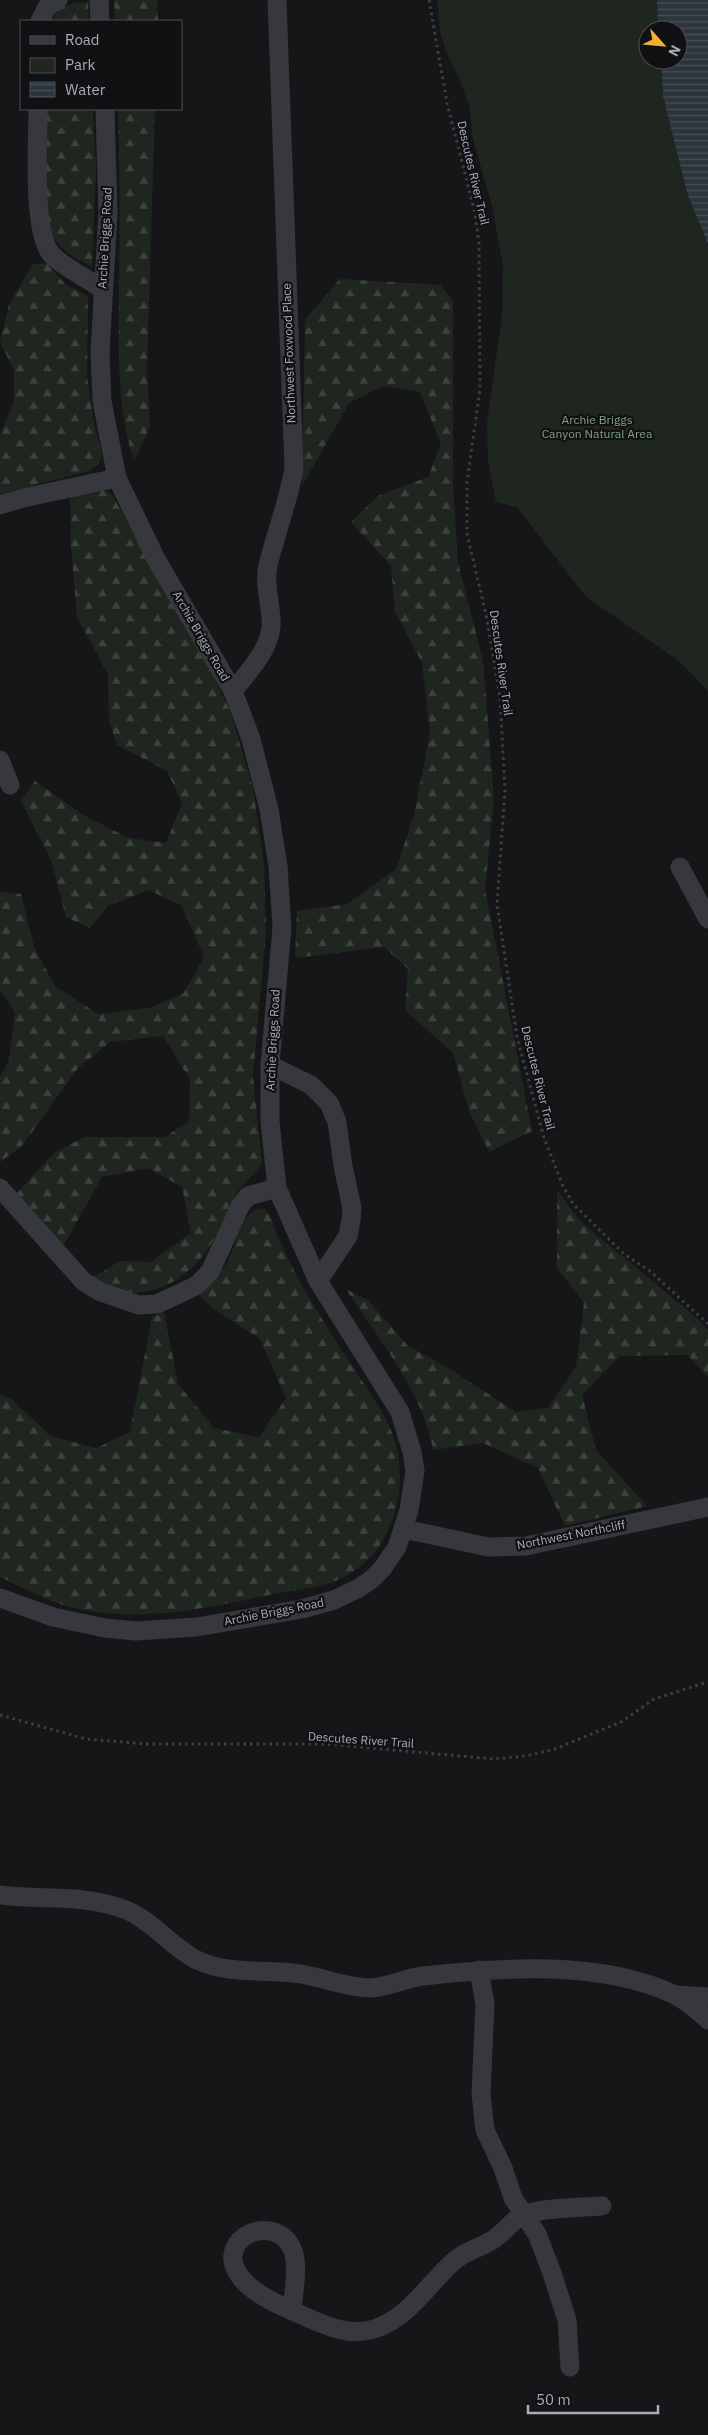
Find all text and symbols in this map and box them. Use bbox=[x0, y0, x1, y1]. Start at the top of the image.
legend bbox=[20, 20, 182, 110]
north arrow bbox=[638, 20, 688, 70]
text: Road bbox=[65, 30, 100, 49]
text: N bbox=[664, 42, 685, 60]
text: Park bbox=[65, 55, 95, 74]
text: Water bbox=[65, 80, 106, 99]
street label: Descutes River Trail bbox=[454, 119, 493, 226]
street label: Archie Briggs Road bbox=[94, 187, 115, 289]
street label: Northwest Foxwood Place bbox=[279, 282, 298, 423]
park label: Archie Briggs Canyon Natural Area bbox=[542, 412, 653, 441]
street label: Archie Briggs Road bbox=[170, 588, 233, 683]
street label: Descutes River Trail bbox=[487, 609, 516, 717]
street label: Archie Briggs Road bbox=[262, 989, 283, 1091]
street label: Descutes River Trail bbox=[518, 1024, 559, 1131]
street label: Northwest Northcliff bbox=[516, 1517, 626, 1552]
street label: Archie Briggs Road bbox=[223, 1594, 325, 1629]
street label: Descutes River Trail bbox=[307, 1728, 415, 1751]
scale bar bbox=[528, 2382, 658, 2414]
text: 50 m bbox=[536, 2390, 571, 2409]

